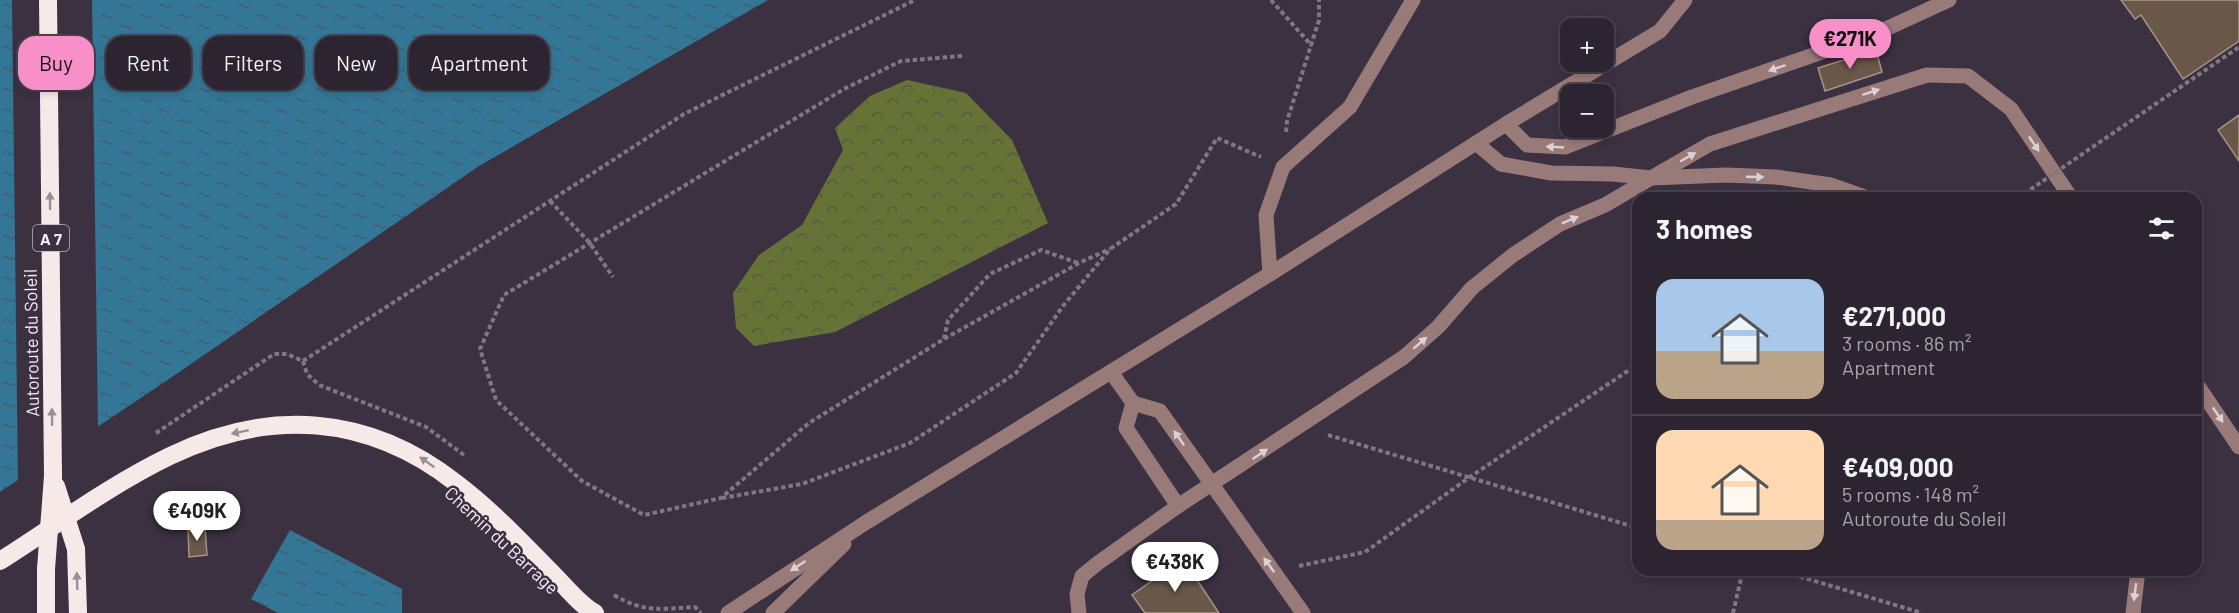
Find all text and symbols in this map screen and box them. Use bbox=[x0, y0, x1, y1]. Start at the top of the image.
map controls bbox=[1560, 18, 1614, 138]
button: + bbox=[1560, 18, 1614, 72]
pin: €271K bbox=[1808, 19, 1892, 70]
text: €271K bbox=[1823, 26, 1877, 50]
chip: Buy bbox=[18, 36, 94, 90]
chip: Rent bbox=[106, 36, 191, 90]
chip: Filters bbox=[203, 36, 303, 90]
chip: New bbox=[315, 36, 397, 90]
chip: Apartment bbox=[409, 36, 549, 90]
one-way arrow bbox=[1768, 63, 1786, 73]
button: − bbox=[1560, 84, 1614, 138]
one-way arrow bbox=[1862, 87, 1880, 96]
one-way arrow bbox=[2028, 135, 2040, 151]
one-way arrow bbox=[1545, 142, 1564, 151]
one-way arrow bbox=[1680, 151, 1696, 162]
one-way arrow bbox=[1745, 172, 1764, 181]
one-way arrow bbox=[45, 192, 55, 211]
icon: filters bbox=[2145, 212, 2178, 245]
text: 3 homes bbox=[1656, 213, 1753, 244]
one-way arrow bbox=[1561, 215, 1579, 225]
road number: A 7 bbox=[33, 225, 69, 251]
street label: Autoroute du Soleil bbox=[19, 269, 43, 417]
text: €271,000 bbox=[1842, 300, 1946, 331]
icon: home bbox=[1704, 303, 1776, 375]
text: 3 rooms · 86 m² bbox=[1842, 331, 1971, 355]
one-way arrow bbox=[1413, 336, 1428, 350]
text: Apartment bbox=[1842, 355, 1935, 379]
one-way arrow bbox=[2212, 407, 2223, 424]
one-way arrow bbox=[47, 408, 57, 427]
one-way arrow bbox=[230, 428, 249, 437]
one-way arrow bbox=[1173, 430, 1185, 446]
one-way arrow bbox=[1252, 448, 1268, 460]
text: €409,000 bbox=[1842, 451, 1954, 482]
icon: home bbox=[1704, 454, 1776, 526]
one-way arrow bbox=[419, 456, 435, 468]
street label: Chemin du Barrage bbox=[440, 482, 564, 598]
text: 5 rooms · 148 m² bbox=[1842, 482, 1979, 506]
pin: €409K bbox=[155, 491, 239, 542]
text: €409K bbox=[167, 498, 227, 522]
text: Autoroute du Soleil bbox=[1842, 506, 2006, 530]
pin: €438K bbox=[1133, 542, 1217, 593]
text: €438K bbox=[1146, 549, 1204, 573]
one-way arrow bbox=[1263, 557, 1276, 573]
one-way arrow bbox=[791, 560, 807, 572]
one-way arrow bbox=[72, 572, 82, 591]
one-way arrow bbox=[2131, 582, 2140, 601]

